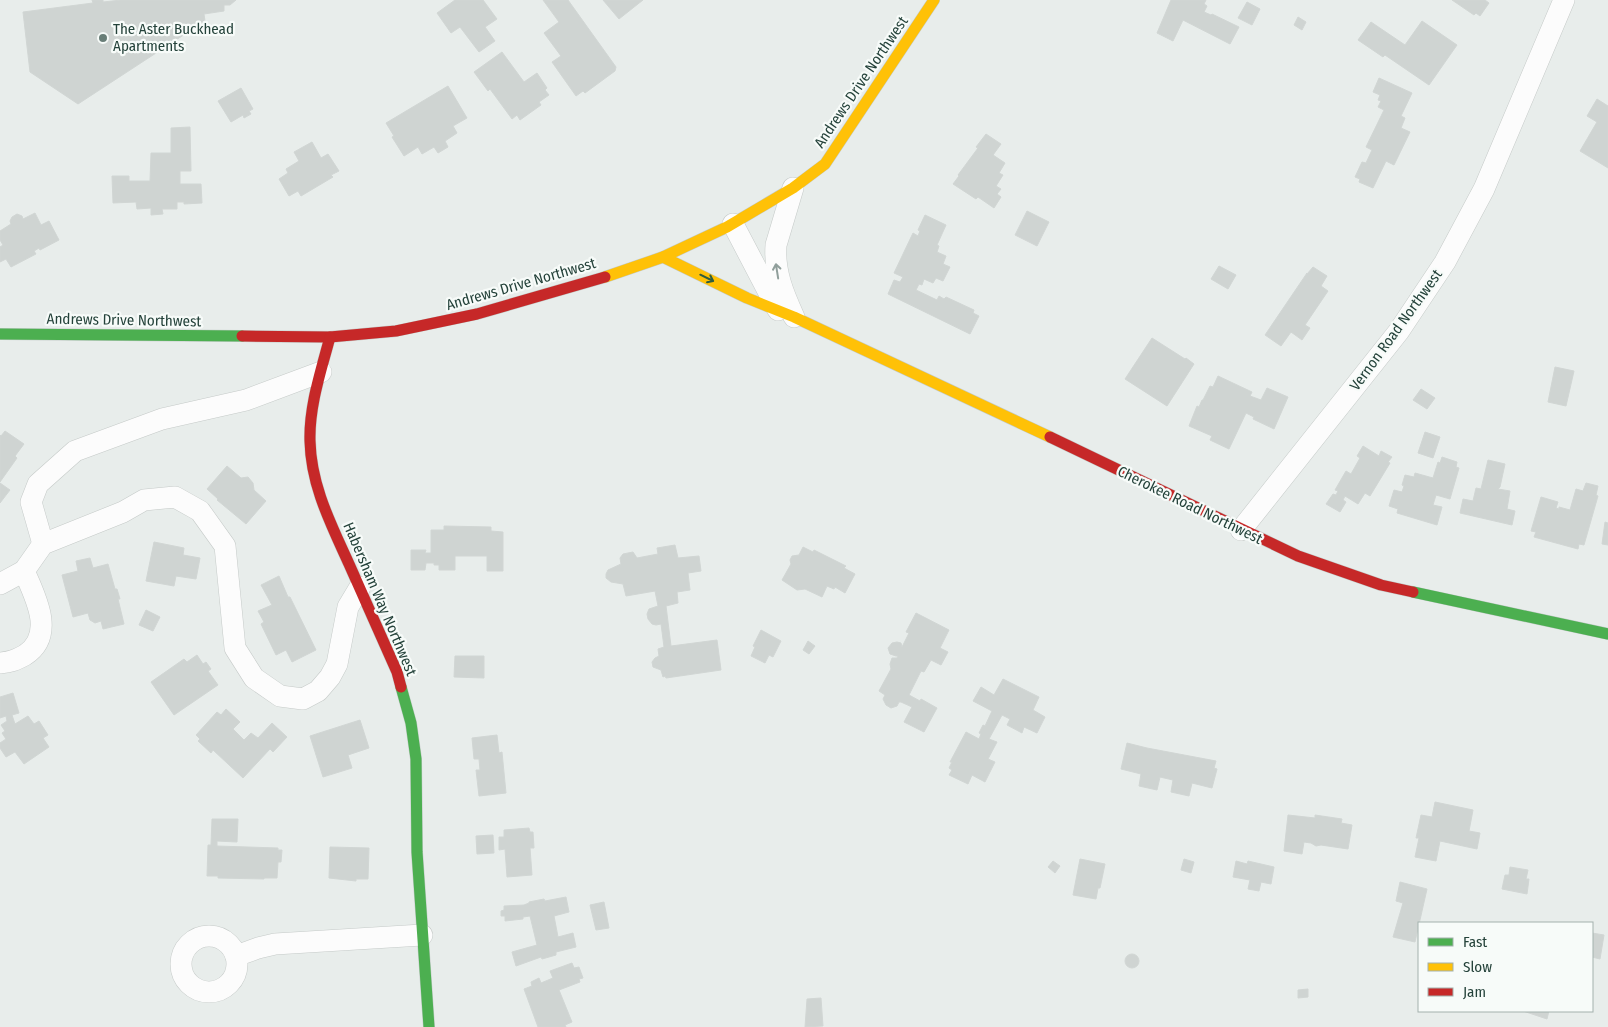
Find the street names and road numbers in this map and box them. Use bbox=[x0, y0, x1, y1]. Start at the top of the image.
street label: Andrews Drive Northwest bbox=[810, 13, 912, 151]
street label: Andrews Drive Northwest bbox=[444, 254, 598, 314]
street label: Vernon Road Northwest bbox=[1346, 266, 1446, 394]
street label: Andrews Drive Northwest bbox=[47, 310, 202, 330]
street label: Cherokee Road Northwest bbox=[1115, 462, 1265, 548]
street label: Habersham Way Northwest bbox=[339, 519, 421, 679]

